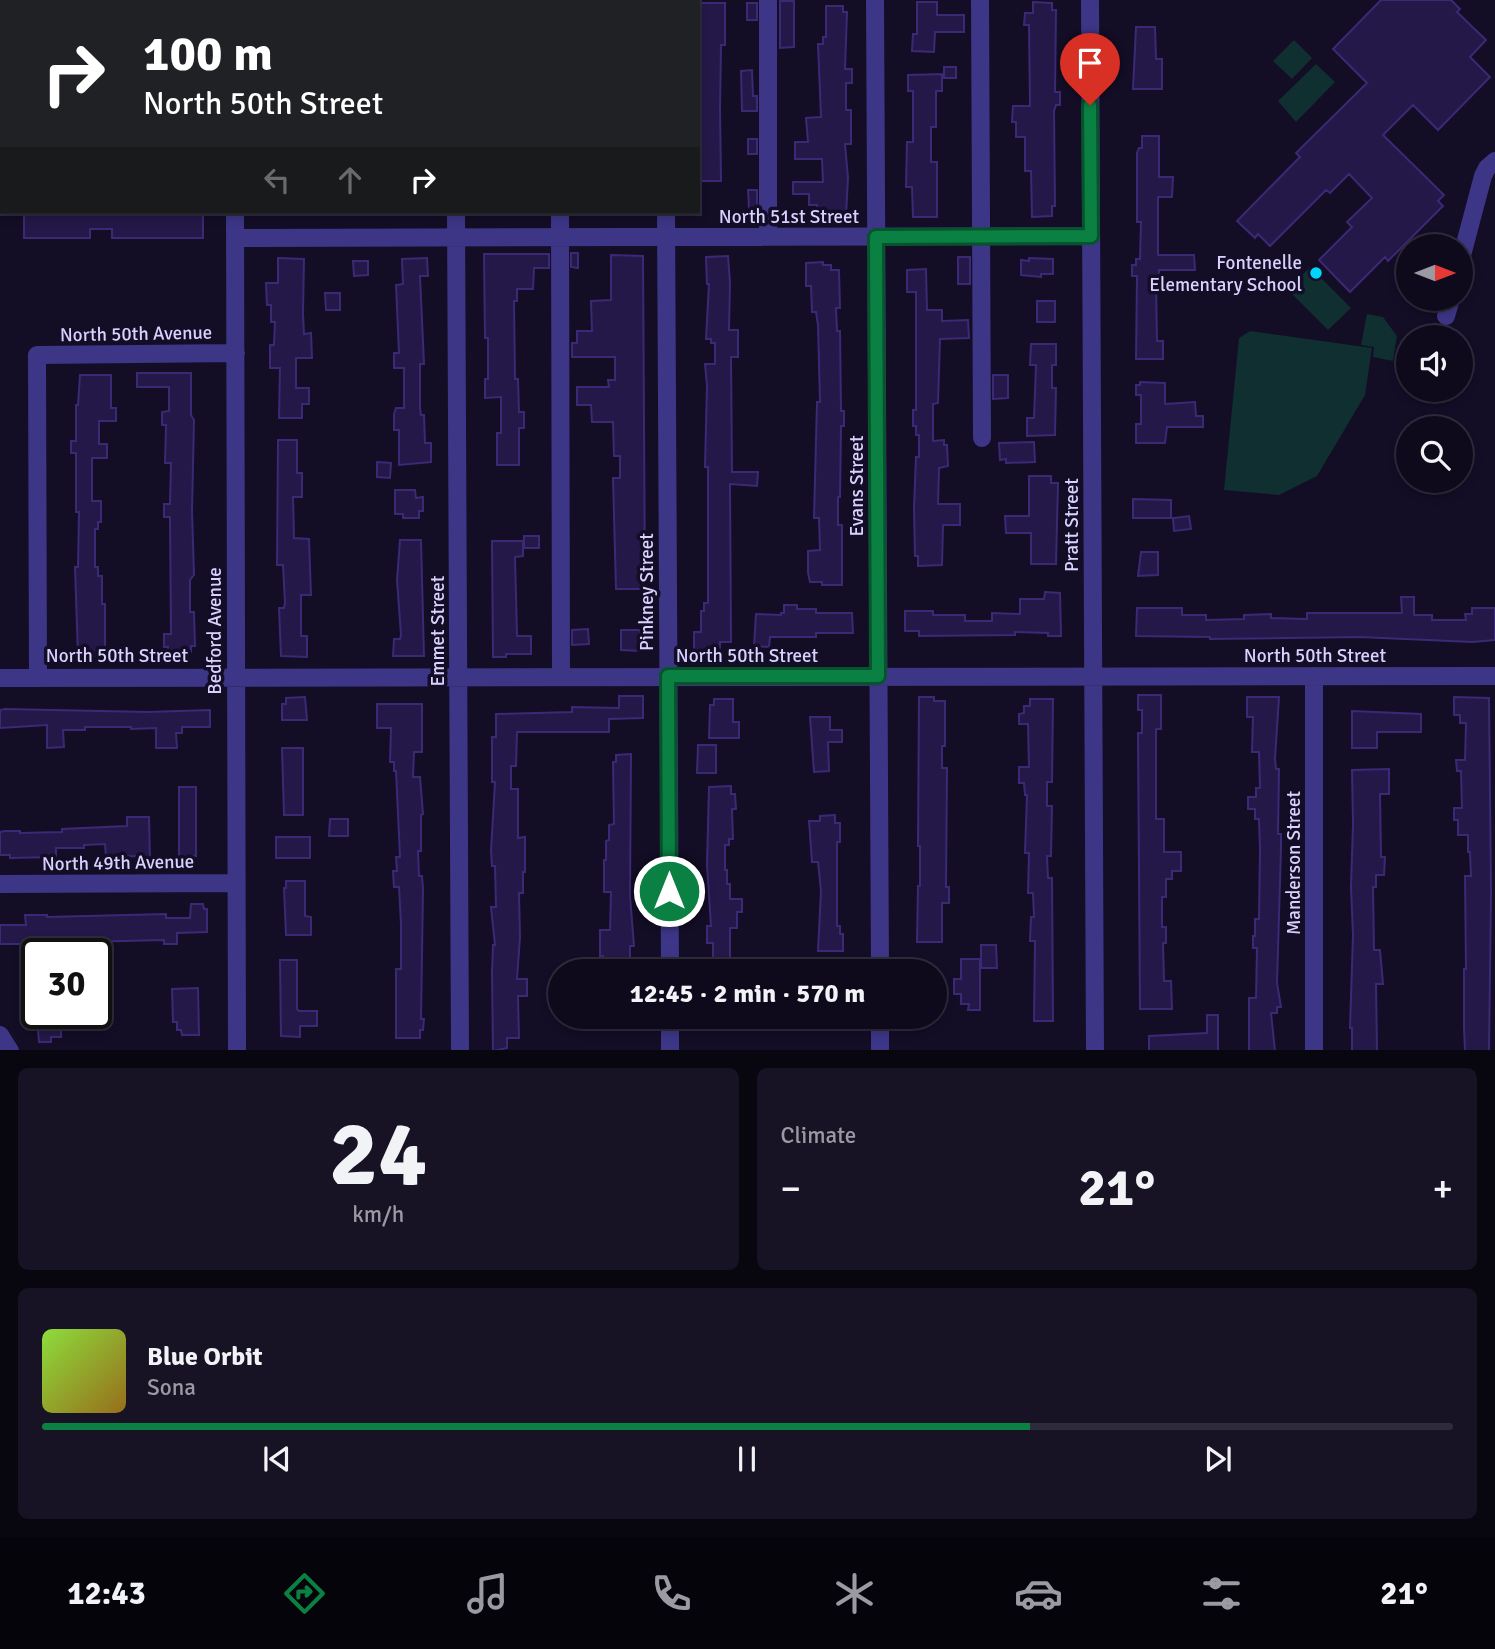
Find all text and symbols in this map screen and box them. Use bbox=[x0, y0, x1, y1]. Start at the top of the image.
text: 100 m bbox=[143, 24, 273, 84]
icon: right bbox=[28, 28, 119, 119]
pin bbox=[1060, 33, 1120, 105]
icon: arrive bbox=[1071, 44, 1109, 82]
text: North 50th Street bbox=[143, 84, 383, 123]
icon: left bbox=[258, 161, 296, 199]
icon: ahead bbox=[331, 161, 369, 199]
icon: right bbox=[404, 161, 442, 199]
street label: North 51st Street bbox=[719, 205, 860, 229]
north arrow bbox=[1396, 234, 1474, 312]
map controls bbox=[1396, 234, 1473, 493]
place label: Fontenelle Elementary School bbox=[1149, 251, 1302, 297]
marker: Fontenelle Elementary School bbox=[1308, 265, 1324, 281]
street label: North 50th Avenue bbox=[60, 321, 212, 347]
button: sound bbox=[1396, 325, 1473, 402]
button: search bbox=[1396, 416, 1473, 493]
street label: Evans Street bbox=[845, 435, 869, 537]
street label: Pratt Street bbox=[1060, 478, 1084, 572]
street label: Pinkney Street bbox=[635, 533, 659, 651]
street label: Bedford Avenue bbox=[203, 567, 227, 695]
street label: Emmet Street bbox=[426, 575, 450, 686]
street label: North 50th Street bbox=[46, 644, 189, 668]
street label: North 50th Street bbox=[676, 644, 819, 668]
street label: North 50th Street bbox=[1244, 644, 1387, 668]
street label: Manderson Street bbox=[1282, 791, 1306, 935]
street label: North 49th Avenue bbox=[42, 850, 194, 876]
position arrow bbox=[632, 854, 706, 928]
speed limit sign: 30 bbox=[21, 938, 112, 1029]
text: 12:45 · 2 min · 570 m bbox=[630, 978, 865, 1010]
text: 24 bbox=[329, 1098, 427, 1211]
text: Climate bbox=[781, 1121, 856, 1150]
text: 21° bbox=[1078, 1156, 1155, 1220]
text: − bbox=[781, 1165, 801, 1212]
text: + bbox=[1432, 1165, 1453, 1212]
text: km/h bbox=[352, 1200, 404, 1229]
text: Blue Orbit bbox=[147, 1341, 263, 1373]
text: Sona bbox=[147, 1373, 196, 1402]
icon: previous bbox=[258, 1440, 296, 1478]
icon: pause bbox=[728, 1440, 766, 1478]
icon: next bbox=[1199, 1440, 1237, 1478]
icon: directions bbox=[280, 1569, 329, 1618]
icon: music bbox=[463, 1569, 512, 1618]
icon: phone bbox=[647, 1569, 696, 1618]
icon: climate bbox=[830, 1569, 879, 1618]
icon: car bbox=[1014, 1569, 1063, 1618]
icon: filters bbox=[1197, 1569, 1246, 1618]
text: 12:43 bbox=[67, 1574, 146, 1613]
text: 21° bbox=[1380, 1574, 1428, 1613]

